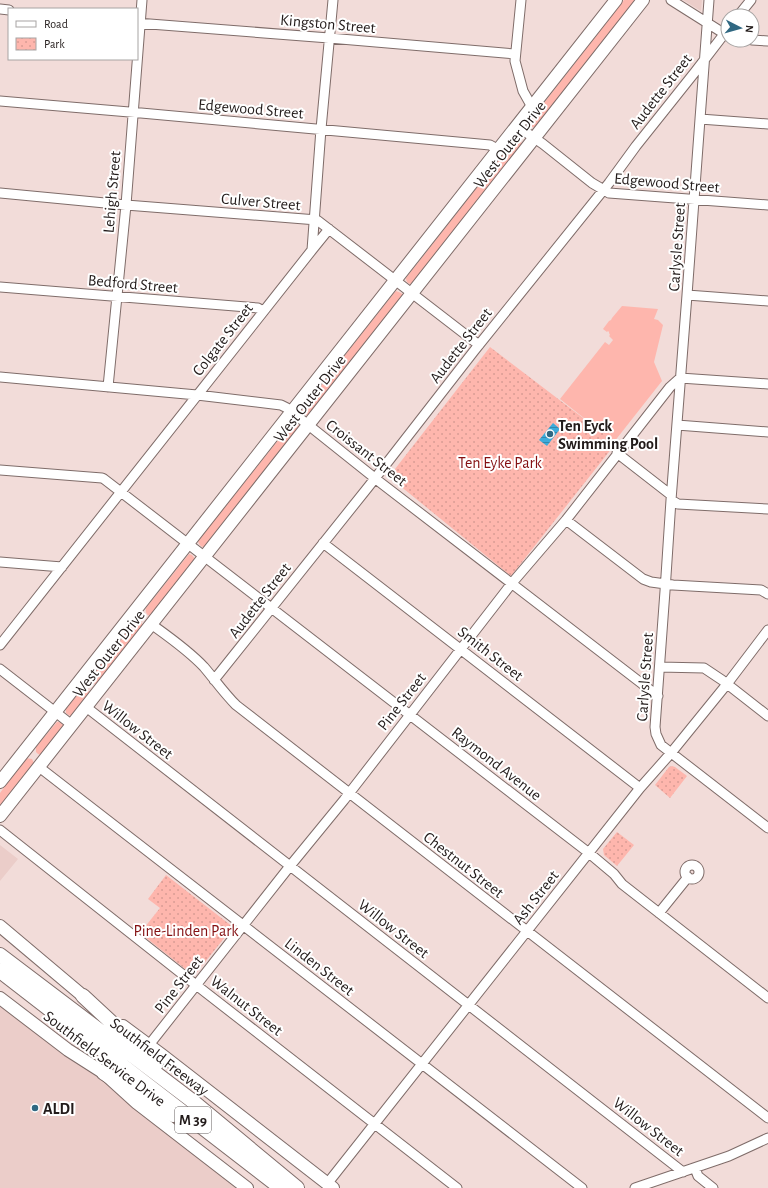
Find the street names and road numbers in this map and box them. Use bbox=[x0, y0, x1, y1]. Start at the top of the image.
street label: Kingston Street bbox=[280, 12, 376, 36]
street label: Audette Street bbox=[627, 51, 695, 132]
street label: Edgewood Street bbox=[198, 96, 304, 122]
street label: West Outer Drive bbox=[471, 98, 549, 191]
street label: Lehigh Street bbox=[100, 150, 124, 234]
street label: Edgewood Street bbox=[614, 170, 720, 196]
street label: Culver Street bbox=[221, 191, 301, 213]
street label: Carlysle Street bbox=[666, 202, 689, 292]
street label: Bedford Street bbox=[87, 272, 178, 296]
street label: Colgate Street bbox=[190, 300, 256, 379]
street label: Audette Street bbox=[427, 305, 495, 386]
street label: West Outer Drive bbox=[271, 352, 349, 445]
street label: Croissant Street bbox=[323, 416, 410, 489]
street label: Audette Street bbox=[226, 560, 294, 641]
street label: West Outer Drive bbox=[70, 607, 148, 700]
street label: Smith Street bbox=[455, 624, 526, 684]
street label: Carlysle Street bbox=[634, 632, 657, 722]
street label: Pine Street bbox=[375, 670, 429, 733]
street label: Willow Street bbox=[99, 697, 176, 762]
street label: Raymond Avenue bbox=[448, 724, 544, 804]
street label: Chestnut Street bbox=[420, 829, 506, 901]
street label: Ash Street bbox=[510, 868, 562, 928]
street label: Willow Street bbox=[355, 896, 432, 961]
street label: Linden Street bbox=[282, 935, 357, 999]
street label: Pine Street bbox=[152, 953, 206, 1016]
street label: Walnut Street bbox=[207, 973, 285, 1039]
street label: Southfield Service Drive bbox=[41, 1008, 168, 1110]
street label: Southfield Freeway bbox=[107, 1015, 212, 1100]
street label: Willow Street bbox=[610, 1094, 687, 1159]
road number: M 39 bbox=[175, 1107, 211, 1133]

